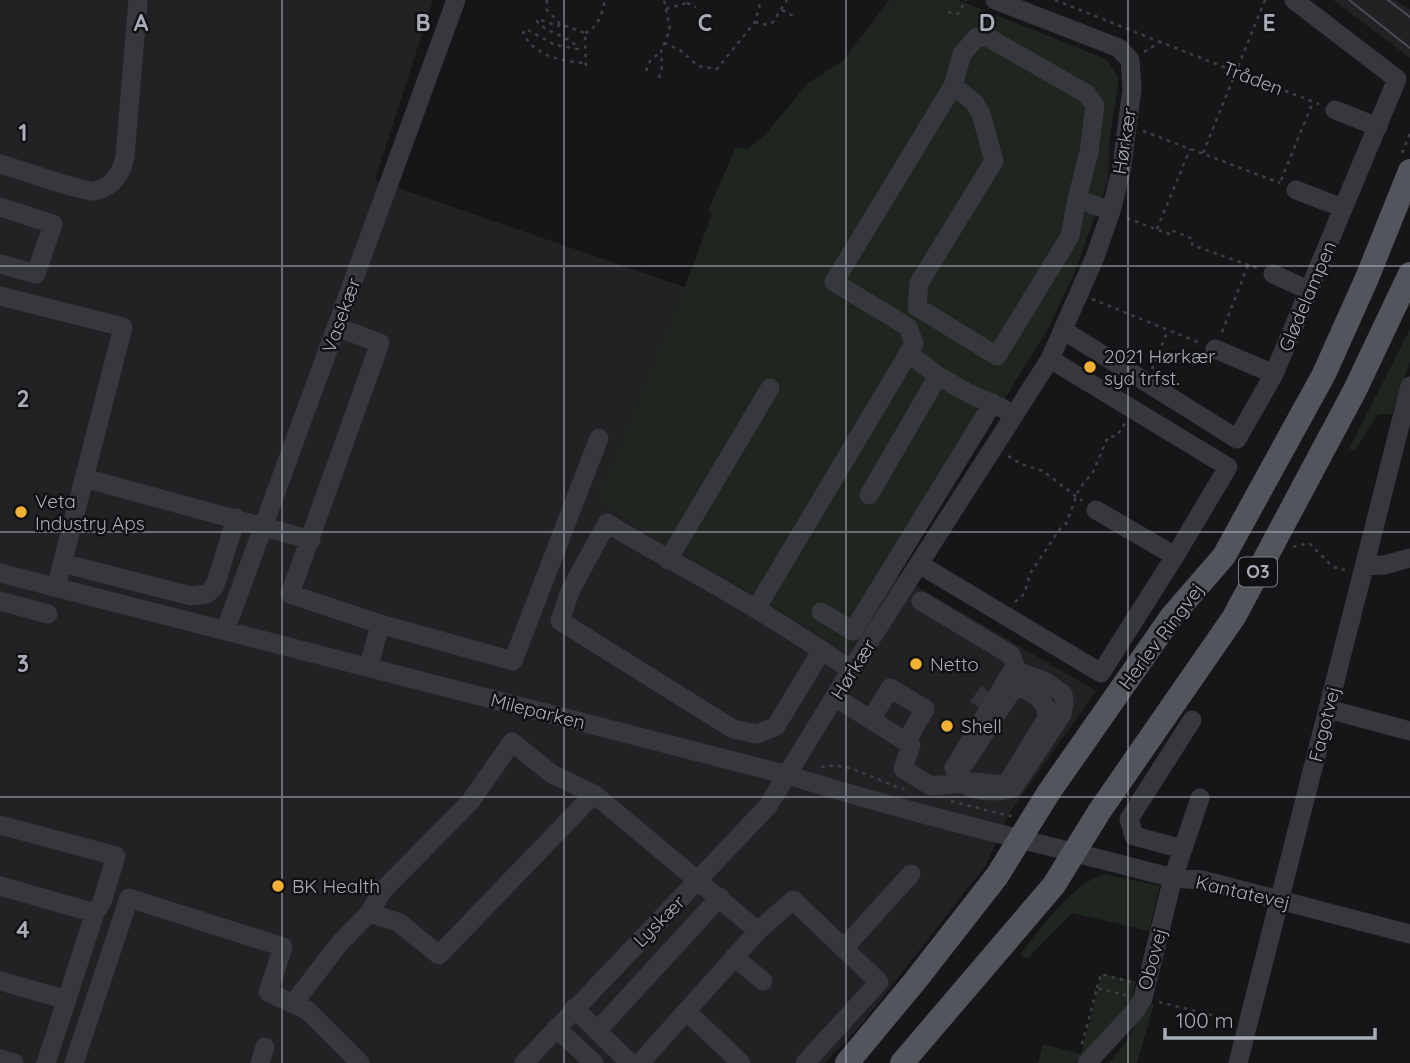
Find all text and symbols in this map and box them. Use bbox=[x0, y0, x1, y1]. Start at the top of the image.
text: A bbox=[134, 8, 149, 37]
text: B bbox=[415, 8, 431, 37]
text: C bbox=[698, 8, 712, 37]
text: D bbox=[979, 8, 995, 37]
text: E bbox=[1262, 8, 1276, 37]
street label: Tråden bbox=[1220, 56, 1286, 100]
street label: Hørkær bbox=[1107, 105, 1141, 176]
text: 1 bbox=[19, 118, 27, 147]
street label: Glødelampen bbox=[1273, 237, 1341, 355]
street label: Vasekær bbox=[316, 274, 366, 356]
place label: 2021 Hørkær syd trfst. bbox=[1104, 344, 1216, 390]
marker: 2021 Hørkær syd trfst. bbox=[1082, 359, 1098, 375]
text: 2 bbox=[16, 384, 30, 413]
place label: Veta Industry Aps bbox=[35, 489, 145, 535]
marker: Veta Industry Aps bbox=[13, 504, 29, 520]
road number: O3 bbox=[1239, 558, 1277, 586]
street label: Herlev Ringvej bbox=[1113, 578, 1209, 694]
street label: Hørkær bbox=[825, 634, 881, 704]
text: 3 bbox=[17, 649, 29, 678]
place label: Netto bbox=[930, 652, 979, 676]
marker: Netto bbox=[908, 656, 924, 672]
street label: Fagotvej bbox=[1303, 684, 1345, 764]
street label: Mileparken bbox=[488, 688, 588, 734]
place label: Shell bbox=[961, 714, 1002, 738]
marker: Shell bbox=[939, 718, 955, 734]
street label: Kantatevej bbox=[1193, 869, 1293, 915]
place label: BK Health bbox=[292, 874, 380, 898]
marker: BK Health bbox=[270, 878, 286, 894]
street label: Lyskær bbox=[628, 889, 691, 952]
text: 4 bbox=[16, 915, 30, 944]
street label: Obovej bbox=[1132, 925, 1172, 993]
scale bar bbox=[1165, 996, 1375, 1040]
text: 100 m bbox=[1176, 1007, 1234, 1033]

